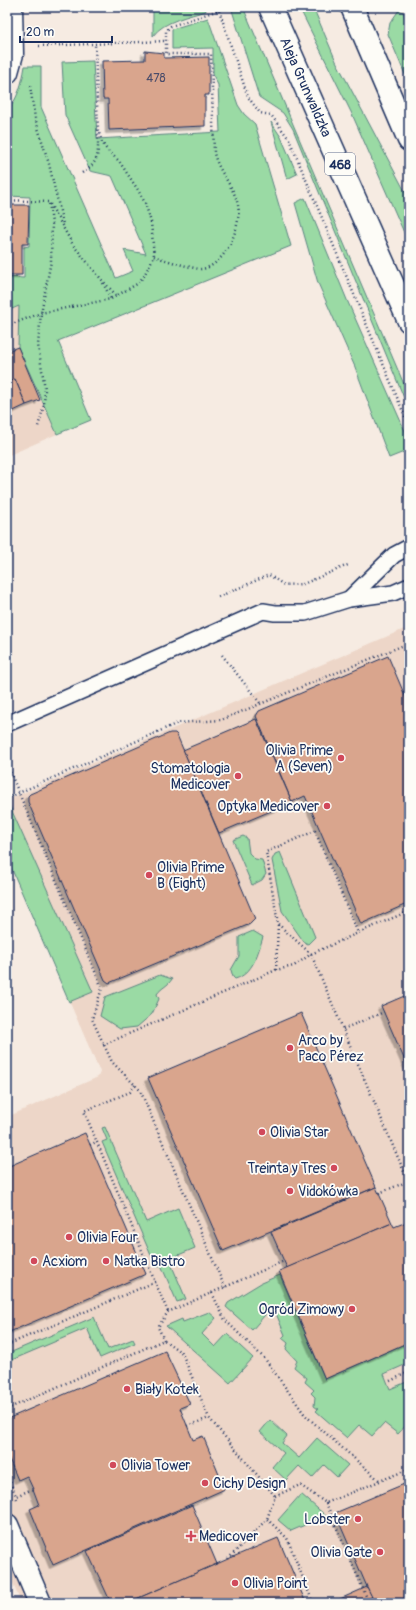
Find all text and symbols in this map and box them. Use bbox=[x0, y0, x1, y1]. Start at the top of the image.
scale bar bbox=[20, 18, 112, 44]
text: 20 m bbox=[26, 25, 55, 40]
street label: Aleja Grunwaldzka bbox=[276, 35, 335, 140]
house number: 478 bbox=[146, 71, 166, 86]
road number: 468 bbox=[325, 153, 355, 175]
place label: Olivia Prime A (Seven) bbox=[266, 742, 333, 775]
marker: Olivia Prime A (Seven) bbox=[336, 753, 346, 763]
place label: Stomatologia Medicover bbox=[151, 760, 230, 793]
marker: Stomatologia Medicover bbox=[233, 771, 243, 781]
place label: Optyka Medicover bbox=[217, 798, 319, 815]
marker: Optyka Medicover bbox=[322, 801, 332, 811]
place label: Olivia Prime B (Eight) bbox=[157, 859, 225, 892]
marker: Olivia Prime B (Eight) bbox=[144, 870, 154, 880]
place label: Arco by Paco Pérez bbox=[298, 1032, 363, 1065]
marker: Arco by Paco Pérez bbox=[285, 1043, 295, 1053]
place label: Olivia Star bbox=[270, 1124, 329, 1141]
marker: Olivia Star bbox=[257, 1127, 267, 1137]
place label: Treinta y Tres bbox=[247, 1160, 327, 1177]
marker: Treinta y Tres bbox=[329, 1163, 339, 1173]
place label: Vidokówka bbox=[298, 1183, 358, 1200]
marker: Vidokówka bbox=[285, 1186, 295, 1196]
place label: Olivia Four bbox=[77, 1229, 138, 1246]
marker: Olivia Four bbox=[64, 1232, 74, 1242]
place label: Acxiom bbox=[42, 1253, 87, 1270]
place label: Natka Bistro bbox=[114, 1253, 186, 1270]
marker: Acxiom bbox=[29, 1256, 39, 1266]
marker: Natka Bistro bbox=[101, 1256, 111, 1266]
place label: Ogród Zimowy bbox=[259, 1301, 344, 1318]
marker: Ogród Zimowy bbox=[347, 1304, 357, 1314]
place label: Biały Kotek bbox=[135, 1381, 199, 1398]
marker: Biały Kotek bbox=[122, 1384, 132, 1394]
place label: Olivia Tower bbox=[121, 1457, 190, 1474]
marker: Olivia Tower bbox=[108, 1460, 118, 1470]
place label: Cichy Design bbox=[213, 1475, 286, 1492]
marker: Cichy Design bbox=[200, 1478, 210, 1488]
place label: Lobster bbox=[304, 1511, 350, 1528]
marker: Lobster bbox=[353, 1514, 363, 1524]
place label: Medicover bbox=[199, 1528, 258, 1545]
marker: Medicover bbox=[186, 1531, 196, 1541]
place label: Olivia Gate bbox=[311, 1544, 372, 1561]
marker: Olivia Gate bbox=[375, 1547, 385, 1557]
place label: Olivia Point bbox=[243, 1575, 308, 1592]
marker: Olivia Point bbox=[230, 1578, 240, 1588]

